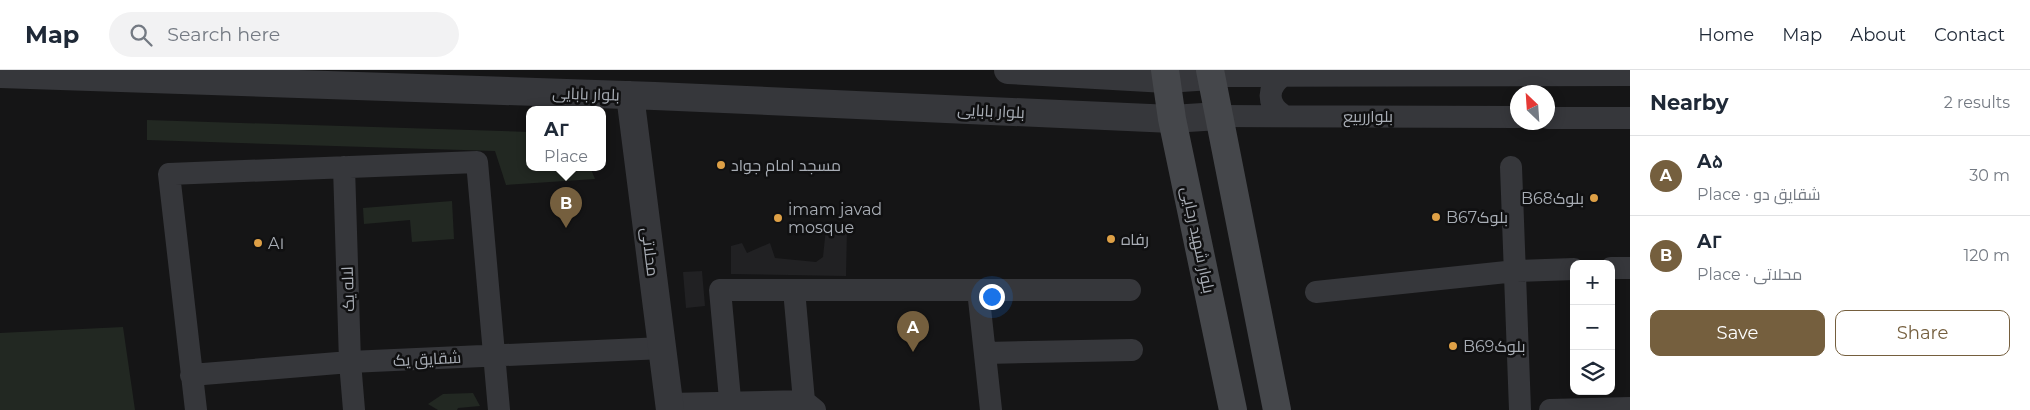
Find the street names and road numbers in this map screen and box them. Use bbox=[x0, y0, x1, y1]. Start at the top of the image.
street label: بلوار بابایی bbox=[552, 83, 620, 106]
street label: بلوار بابایی bbox=[957, 100, 1025, 123]
street label: بلوارربیع bbox=[1343, 107, 1393, 128]
street label: بلوار شهید رجایی bbox=[1176, 185, 1219, 295]
street label: محلاتی bbox=[637, 226, 662, 278]
street label: لاله یک bbox=[338, 266, 358, 312]
street label: شقایق یک bbox=[392, 348, 462, 371]

